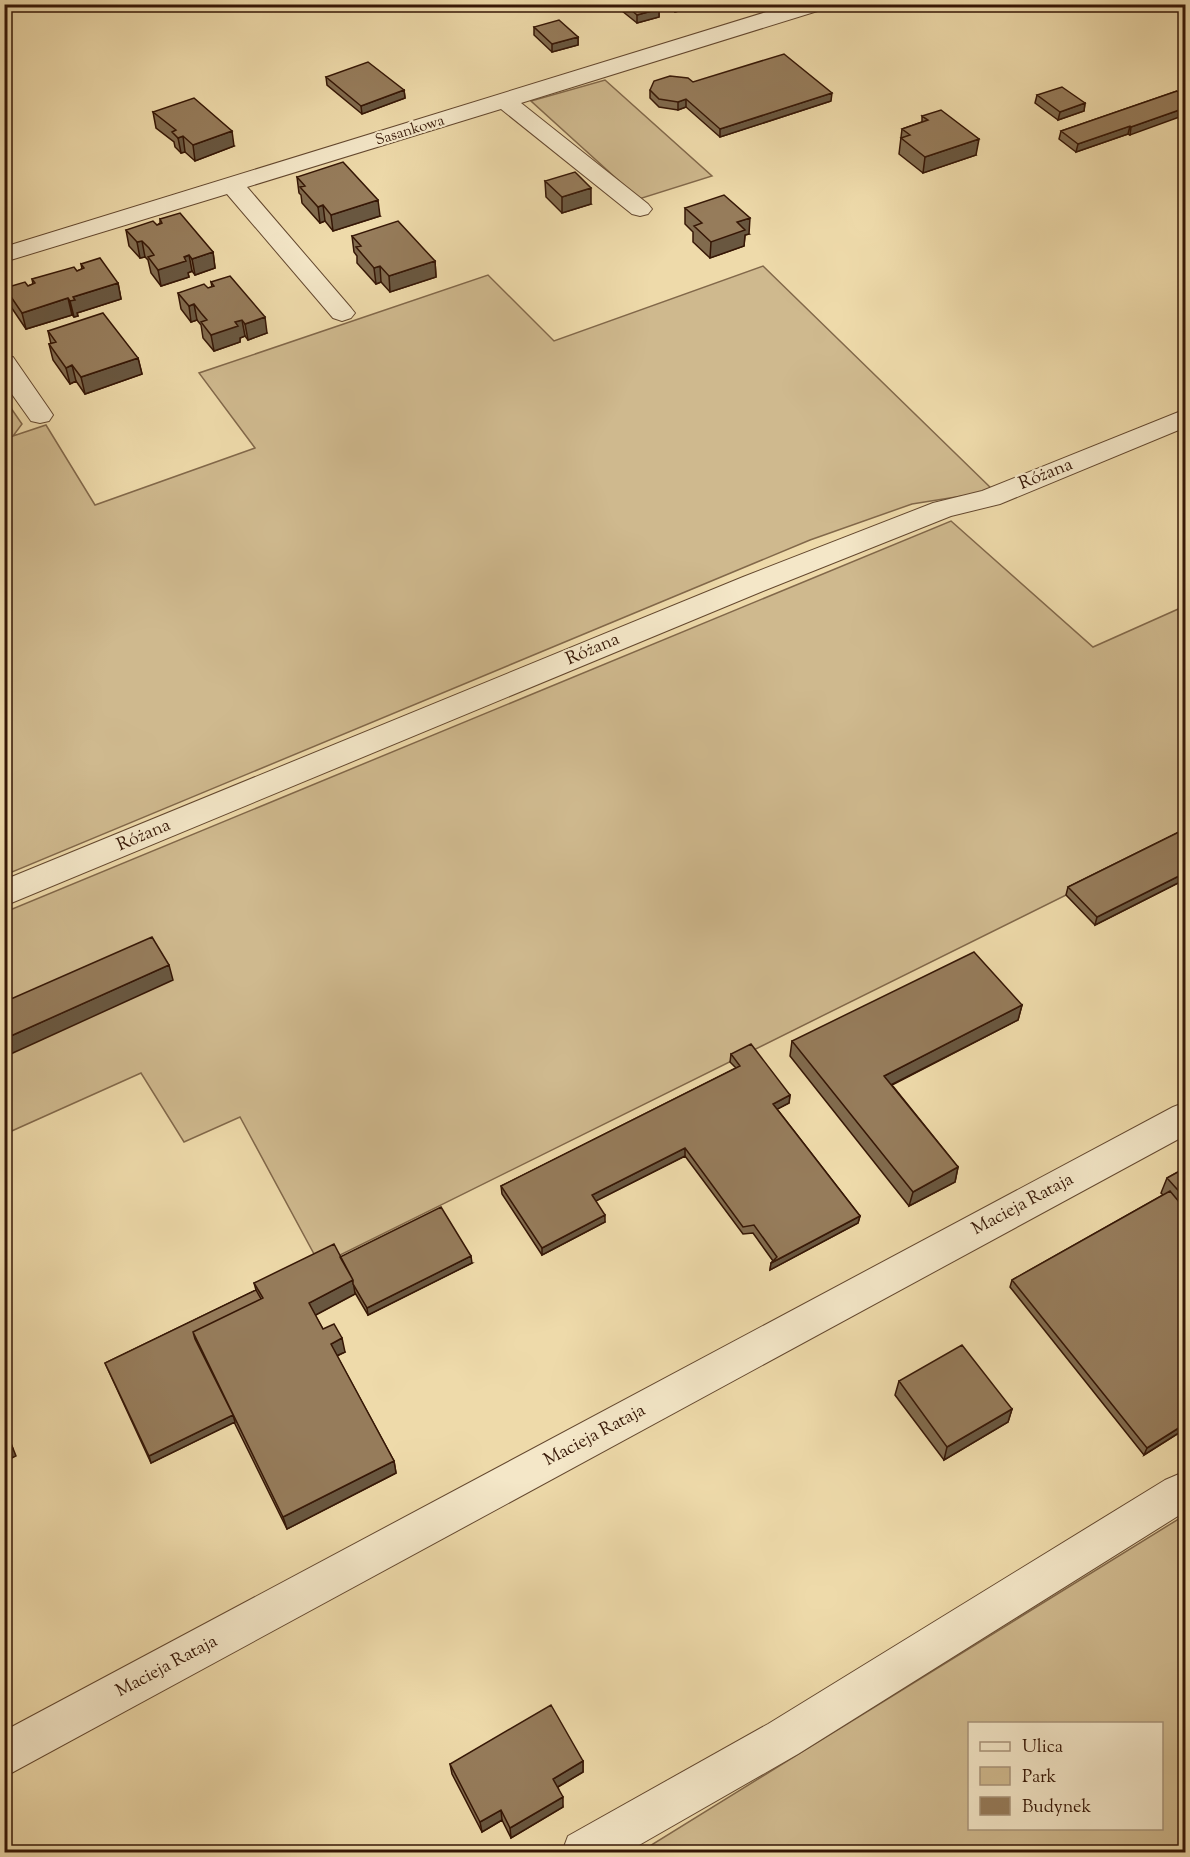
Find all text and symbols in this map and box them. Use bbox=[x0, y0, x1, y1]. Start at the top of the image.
street label: Sasankowa bbox=[373, 111, 447, 151]
street label: Różana bbox=[1015, 452, 1077, 498]
street label: Różana bbox=[562, 627, 624, 673]
street label: Różana bbox=[113, 813, 175, 859]
street label: Macieja Rataja bbox=[968, 1167, 1078, 1243]
street label: Macieja Rataja bbox=[540, 1398, 650, 1474]
street label: Macieja Rataja bbox=[112, 1629, 222, 1705]
legend bbox=[968, 1722, 1163, 1830]
text: Ulica bbox=[1022, 1735, 1063, 1761]
text: Park bbox=[1022, 1765, 1057, 1791]
text: Budynek bbox=[1022, 1795, 1091, 1821]

